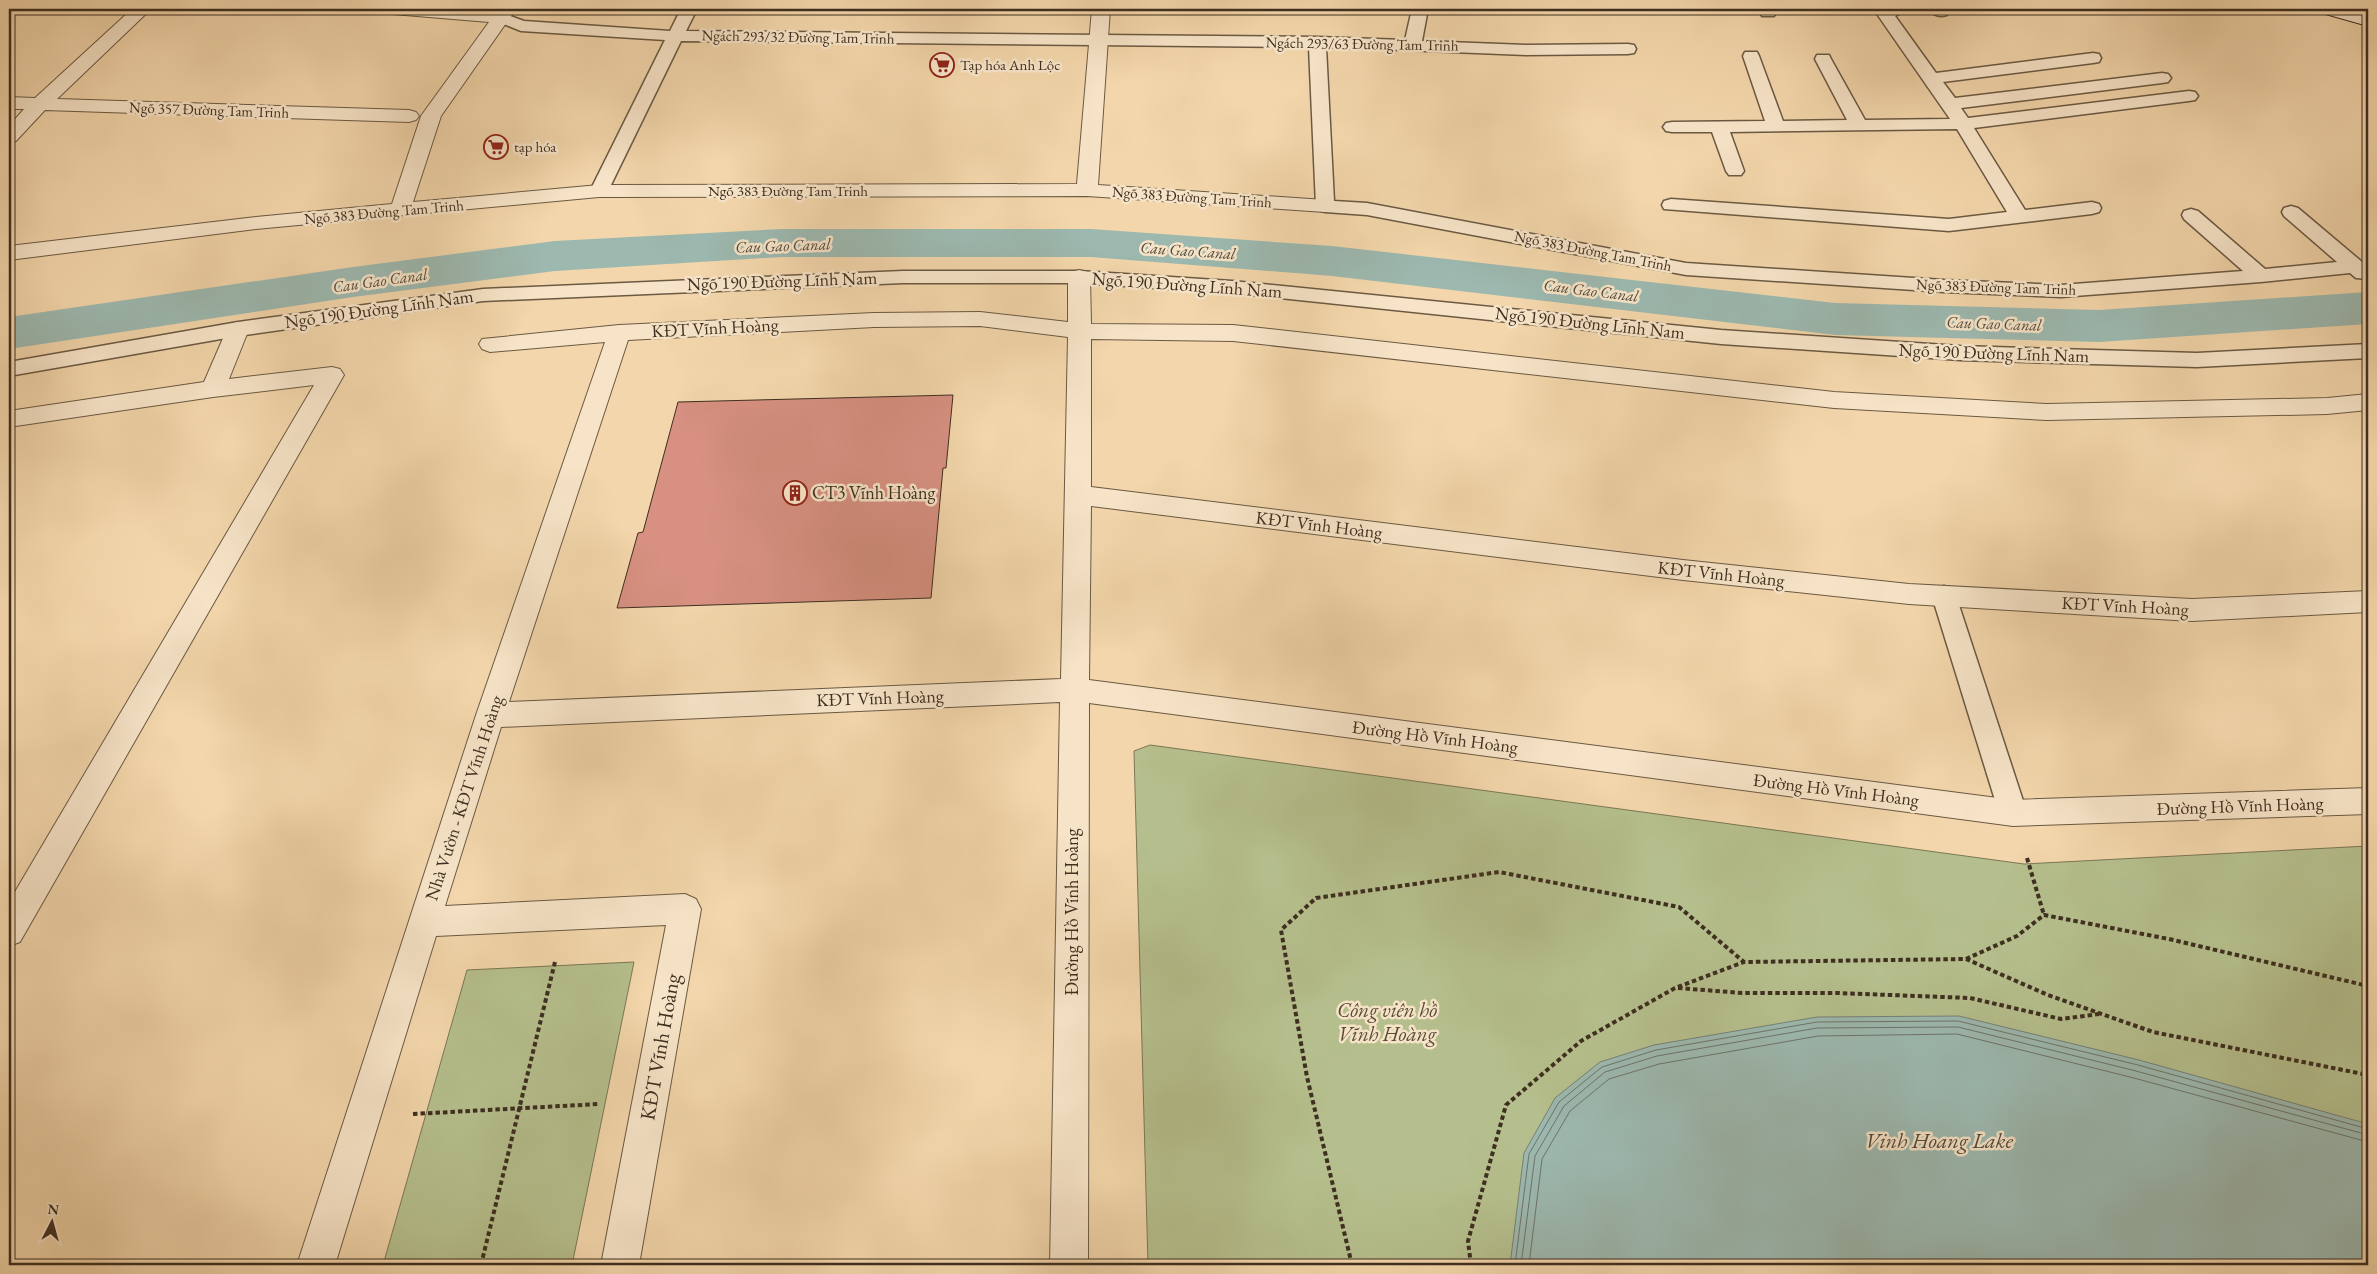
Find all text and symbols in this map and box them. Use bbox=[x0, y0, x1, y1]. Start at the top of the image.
street label: Ngách 293/32 Đường Tam Trinh bbox=[701, 25, 895, 48]
street label: Ngách 293/63 Đường Tam Trinh bbox=[1265, 32, 1459, 55]
supermarket icon: Tạp hóa Anh Lộc bbox=[929, 52, 955, 78]
place label: Tạp hóa Anh Lộc bbox=[960, 55, 1060, 74]
street label: Ngõ 357 Đường Tam Trinh bbox=[129, 97, 290, 122]
supermarket icon: tạp hóa bbox=[483, 134, 509, 160]
place label: tạp hóa bbox=[514, 137, 556, 156]
street label: Ngõ 383 Đường Tam Trinh bbox=[708, 181, 868, 200]
street label: Ngõ 383 Đường Tam Trinh bbox=[1111, 181, 1273, 212]
street label: Ngõ 383 Đường Tam Trinh bbox=[303, 195, 465, 228]
street label: Ngõ 383 Đường Tam Trinh bbox=[1513, 226, 1674, 275]
water label: Cau Gao Canal bbox=[735, 233, 831, 258]
water label: Cau Gao Canal bbox=[1140, 237, 1237, 264]
water label: Cau Gao Canal bbox=[331, 263, 429, 298]
street label: Ngõ 190 Đường Lĩnh Nam bbox=[686, 266, 878, 295]
street label: Ngõ 190 Đường Lĩnh Nam bbox=[1091, 266, 1283, 303]
water label: Cau Gao Canal bbox=[1542, 274, 1640, 307]
street label: Ngõ 383 Đường Tam Trinh bbox=[1916, 274, 2077, 299]
street label: Ngõ 190 Đường Lĩnh Nam bbox=[283, 284, 475, 333]
street label: Ngõ 190 Đường Lĩnh Nam bbox=[1494, 301, 1686, 344]
water label: Cau Gao Canal bbox=[1946, 311, 2042, 336]
street label: KĐT Vĩnh Hoàng bbox=[651, 313, 779, 342]
street label: Ngõ 190 Đường Lĩnh Nam bbox=[1898, 338, 2090, 367]
building icon: CT3 Vĩnh Hoàng bbox=[782, 480, 808, 506]
place label: CT3 Vĩnh Hoàng bbox=[812, 481, 935, 504]
street label: KĐT Vĩnh Hoàng bbox=[1254, 505, 1384, 544]
street label: KĐT Vĩnh Hoàng bbox=[1657, 555, 1786, 592]
street label: KĐT Vĩnh Hoàng bbox=[2061, 591, 2189, 620]
street label: KĐT Vĩnh Hoàng bbox=[816, 684, 944, 711]
street label: Nhà Vườn - KĐT Vĩnh Hoàng bbox=[419, 692, 508, 903]
street label: Đường Hồ Vĩnh Hoàng bbox=[1351, 715, 1519, 758]
street label: Đường Hồ Vĩnh Hoàng bbox=[1752, 768, 1920, 811]
street label: Đường Hồ Vĩnh Hoàng bbox=[2156, 791, 2324, 820]
street label: Đường Hồ Vĩnh Hoàng bbox=[1060, 828, 1083, 995]
street label: KĐT Vĩnh Hoàng bbox=[633, 971, 686, 1122]
park label: Công viên hồ Vĩnh Hoàng bbox=[1337, 996, 1438, 1047]
water label: Vinh Hoang Lake bbox=[1865, 1126, 2013, 1155]
north arrow bbox=[28, 1196, 78, 1246]
text: N bbox=[47, 1200, 61, 1219]

